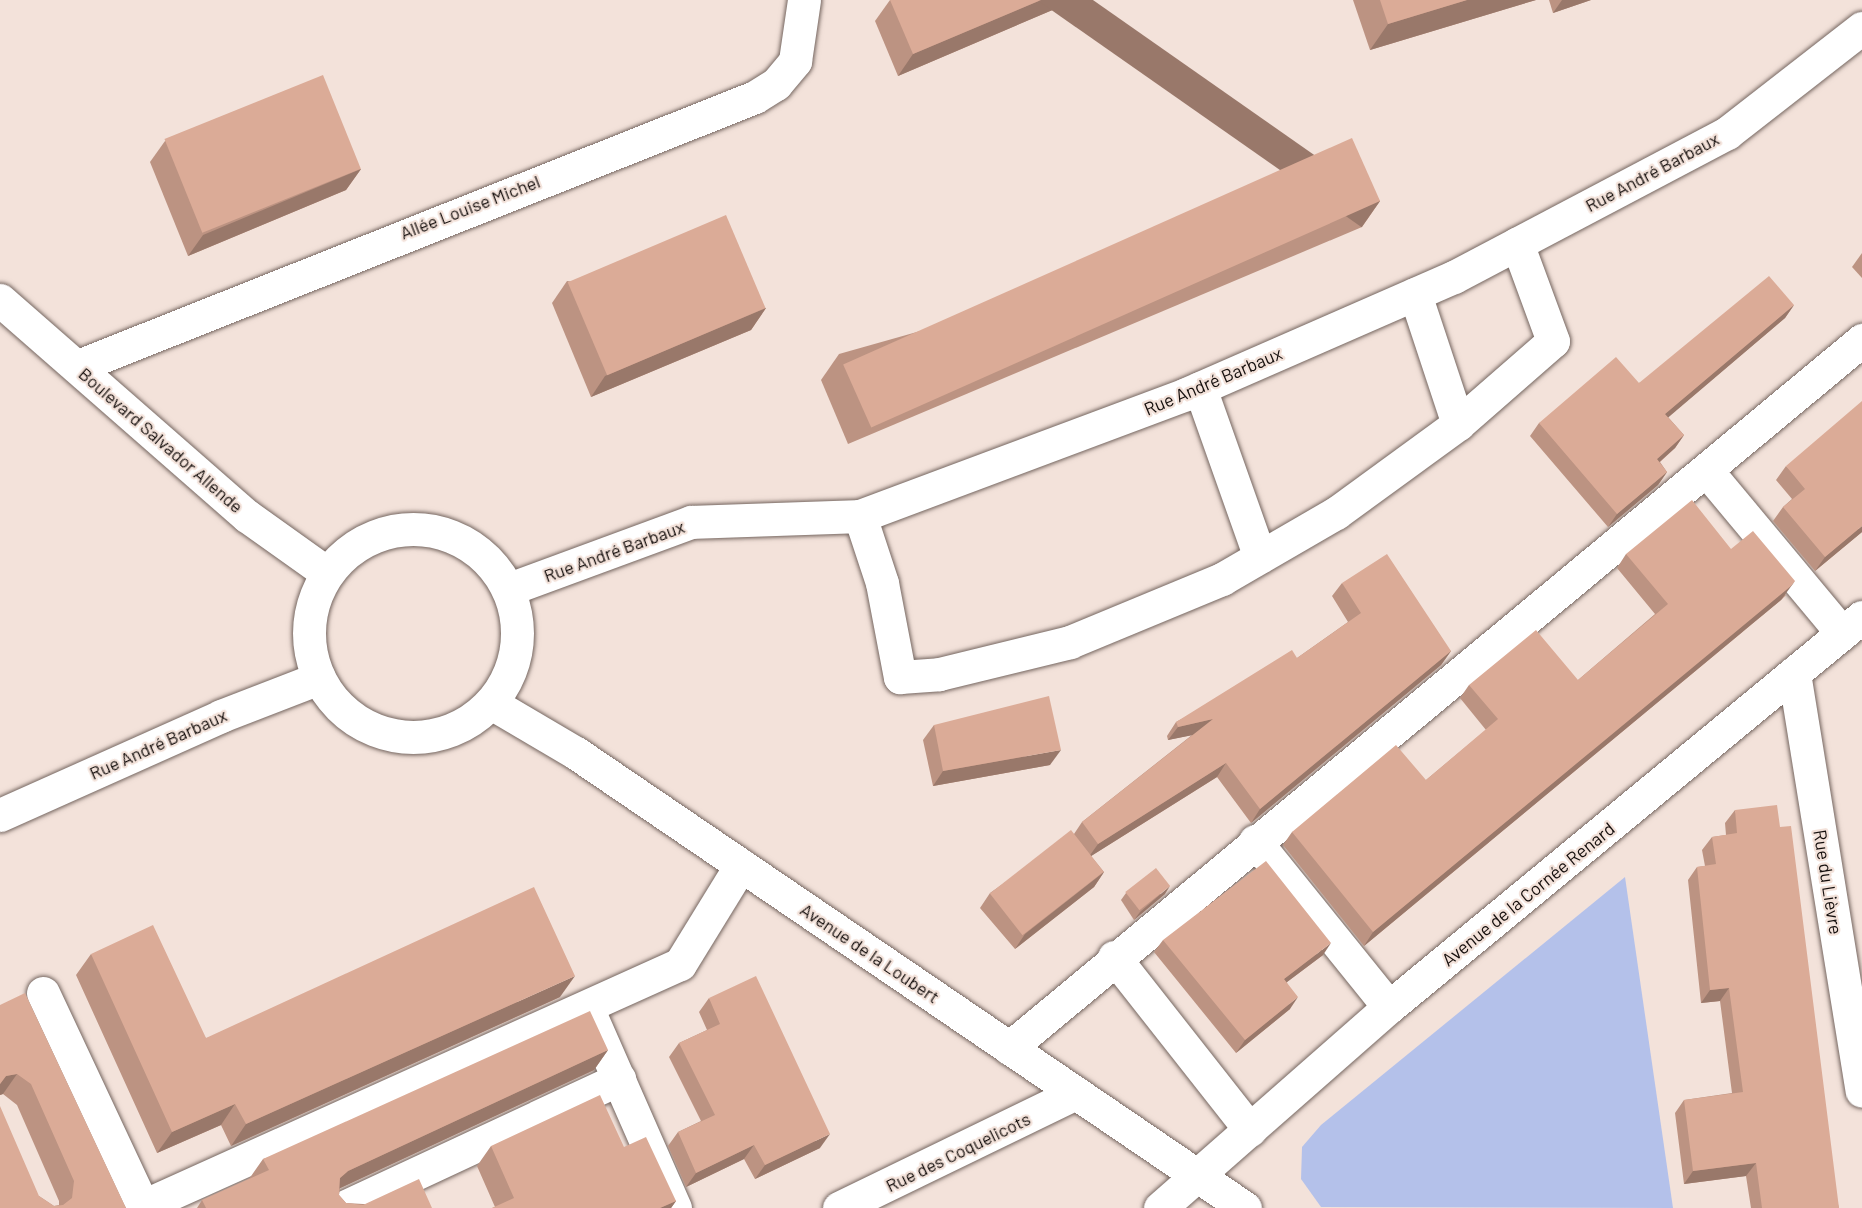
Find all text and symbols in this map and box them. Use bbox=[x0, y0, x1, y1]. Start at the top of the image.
street label: Rue André Barbaux bbox=[1582, 128, 1722, 216]
street label: Allée Louise Michel bbox=[397, 170, 543, 244]
street label: Rue André Barbaux bbox=[1141, 342, 1285, 420]
street label: Boulevard Salvador Allende bbox=[74, 363, 248, 517]
street label: Rue André Barbaux bbox=[541, 516, 687, 586]
street label: Rue André Barbaux bbox=[86, 704, 230, 784]
street label: Avenue de la Cornée Renard bbox=[1437, 818, 1619, 970]
street label: Rue du Lièvre bbox=[1809, 828, 1847, 936]
street label: Avenue de la Loubert bbox=[796, 898, 944, 1008]
street label: Rue des Coquelicots bbox=[882, 1108, 1034, 1196]

